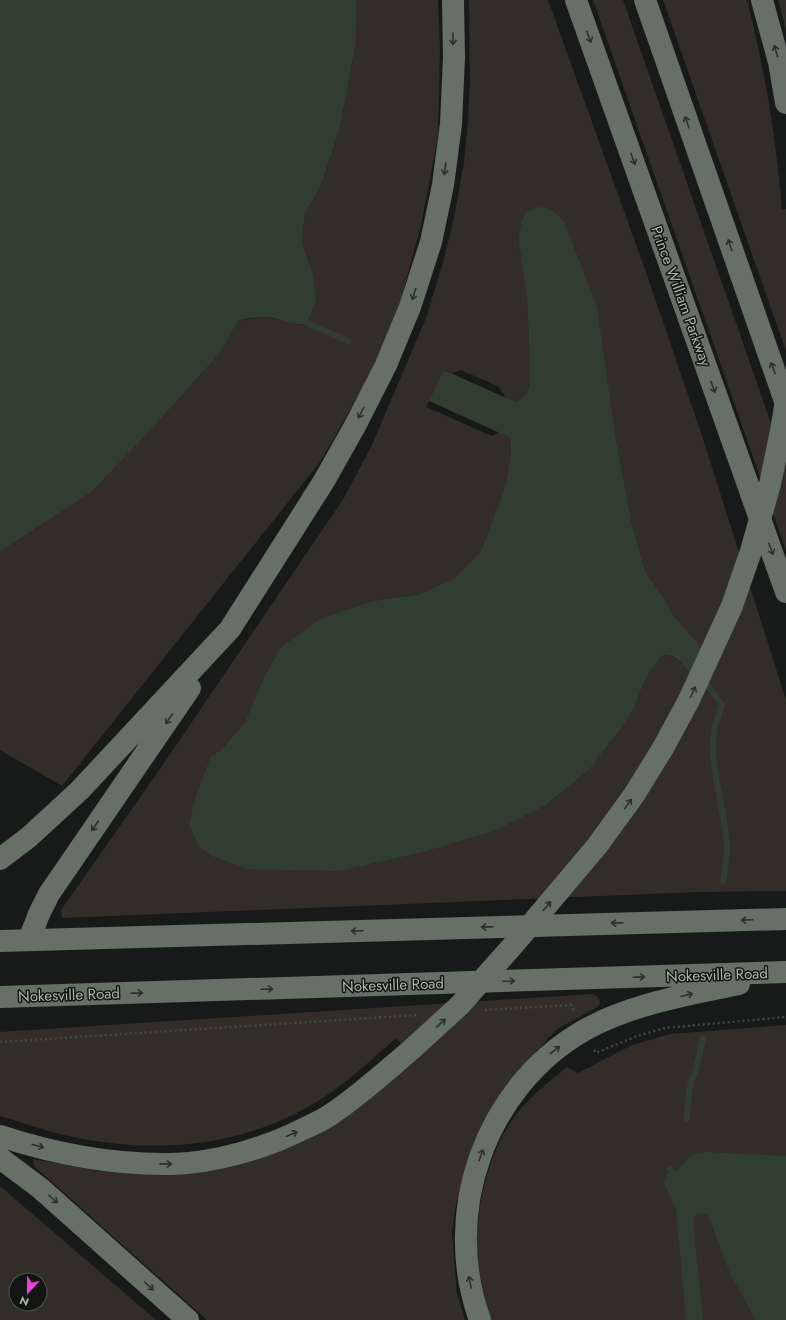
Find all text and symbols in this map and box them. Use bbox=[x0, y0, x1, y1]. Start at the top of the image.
one-way arrow bbox=[586, 30, 593, 43]
one-way arrow bbox=[449, 32, 457, 45]
one-way arrow bbox=[772, 44, 779, 57]
one-way arrow bbox=[683, 117, 691, 129]
one-way arrow bbox=[629, 153, 637, 165]
one-way arrow bbox=[441, 162, 449, 175]
street label: Prince William Parkway bbox=[645, 223, 717, 370]
one-way arrow bbox=[726, 239, 733, 252]
one-way arrow bbox=[410, 288, 417, 301]
one-way arrow bbox=[768, 362, 776, 374]
one-way arrow bbox=[710, 381, 718, 393]
one-way arrow bbox=[357, 407, 364, 419]
one-way arrow bbox=[768, 543, 775, 556]
one-way arrow bbox=[690, 686, 697, 698]
one-way arrow bbox=[164, 713, 172, 725]
one-way arrow bbox=[624, 799, 632, 810]
one-way arrow bbox=[91, 821, 99, 832]
one-way arrow bbox=[542, 900, 551, 911]
one-way arrow bbox=[741, 916, 754, 924]
one-way arrow bbox=[611, 920, 624, 927]
one-way arrow bbox=[481, 923, 494, 931]
one-way arrow bbox=[351, 927, 364, 935]
street label: Nokesville Road bbox=[666, 962, 768, 988]
street label: Nokesville Road bbox=[342, 972, 444, 998]
one-way arrow bbox=[632, 973, 645, 981]
one-way arrow bbox=[502, 977, 515, 985]
street label: Nokesville Road bbox=[18, 982, 120, 1008]
one-way arrow bbox=[260, 985, 273, 993]
one-way arrow bbox=[130, 989, 143, 997]
one-way arrow bbox=[680, 991, 693, 999]
one-way arrow bbox=[436, 1018, 446, 1027]
one-way arrow bbox=[550, 1046, 561, 1055]
one-way arrow bbox=[285, 1130, 297, 1137]
one-way arrow bbox=[31, 1143, 44, 1151]
one-way arrow bbox=[478, 1148, 485, 1161]
one-way arrow bbox=[159, 1160, 172, 1168]
one-way arrow bbox=[47, 1194, 57, 1203]
north arrow bbox=[8, 1272, 48, 1312]
one-way arrow bbox=[465, 1276, 473, 1289]
one-way arrow bbox=[144, 1281, 155, 1290]
text: N bbox=[17, 1292, 31, 1310]

